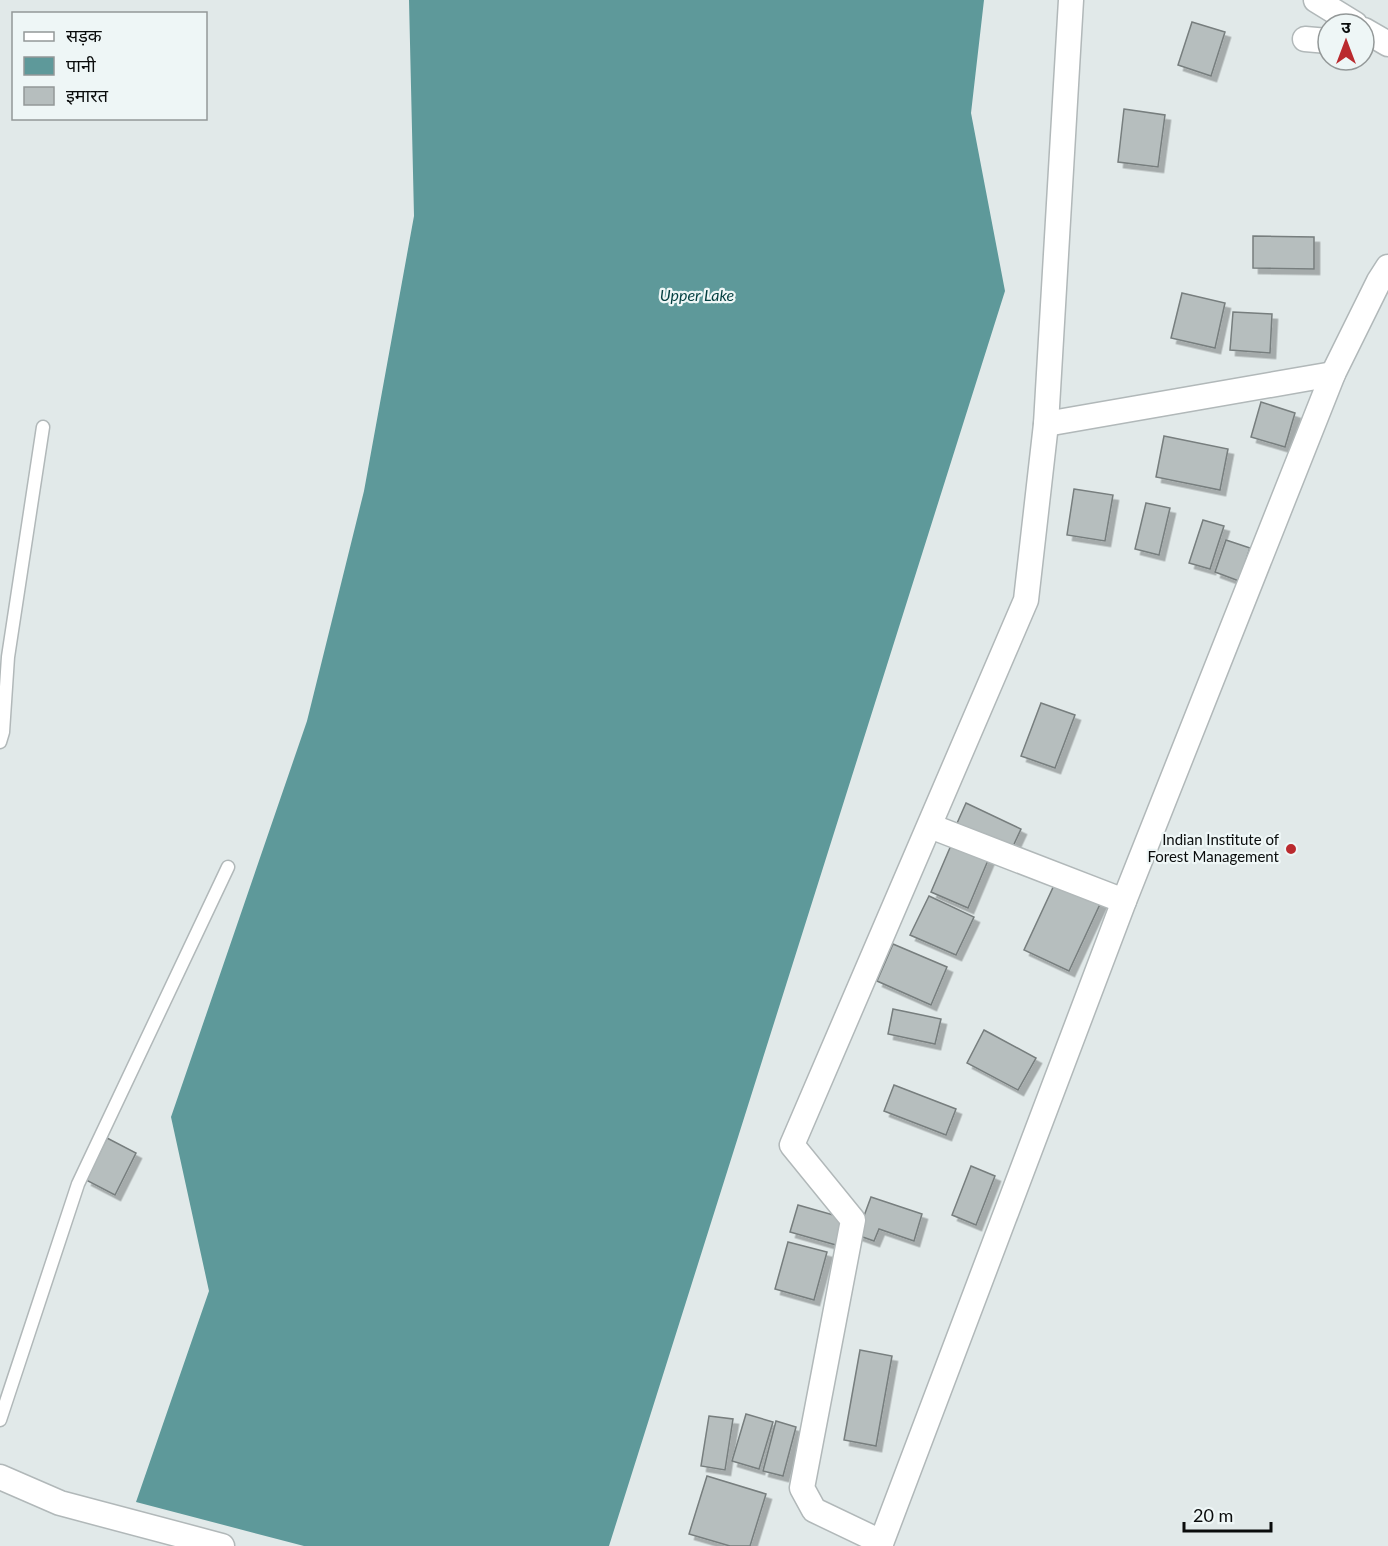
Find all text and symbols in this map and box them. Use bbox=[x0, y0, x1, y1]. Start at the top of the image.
legend bbox=[12, 12, 207, 120]
north arrow bbox=[1316, 12, 1376, 72]
text: उ bbox=[1341, 17, 1351, 36]
text: सड़क bbox=[66, 24, 103, 46]
text: पानी bbox=[66, 54, 96, 76]
text: इमारत bbox=[66, 84, 109, 106]
water label: Upper Lake bbox=[660, 285, 735, 304]
place label: Indian Institute of Forest Management bbox=[1147, 830, 1280, 865]
marker: Indian Institute of Forest Management bbox=[1284, 842, 1298, 856]
scale bar bbox=[1184, 1495, 1271, 1533]
text: 20 m bbox=[1193, 1504, 1233, 1526]

